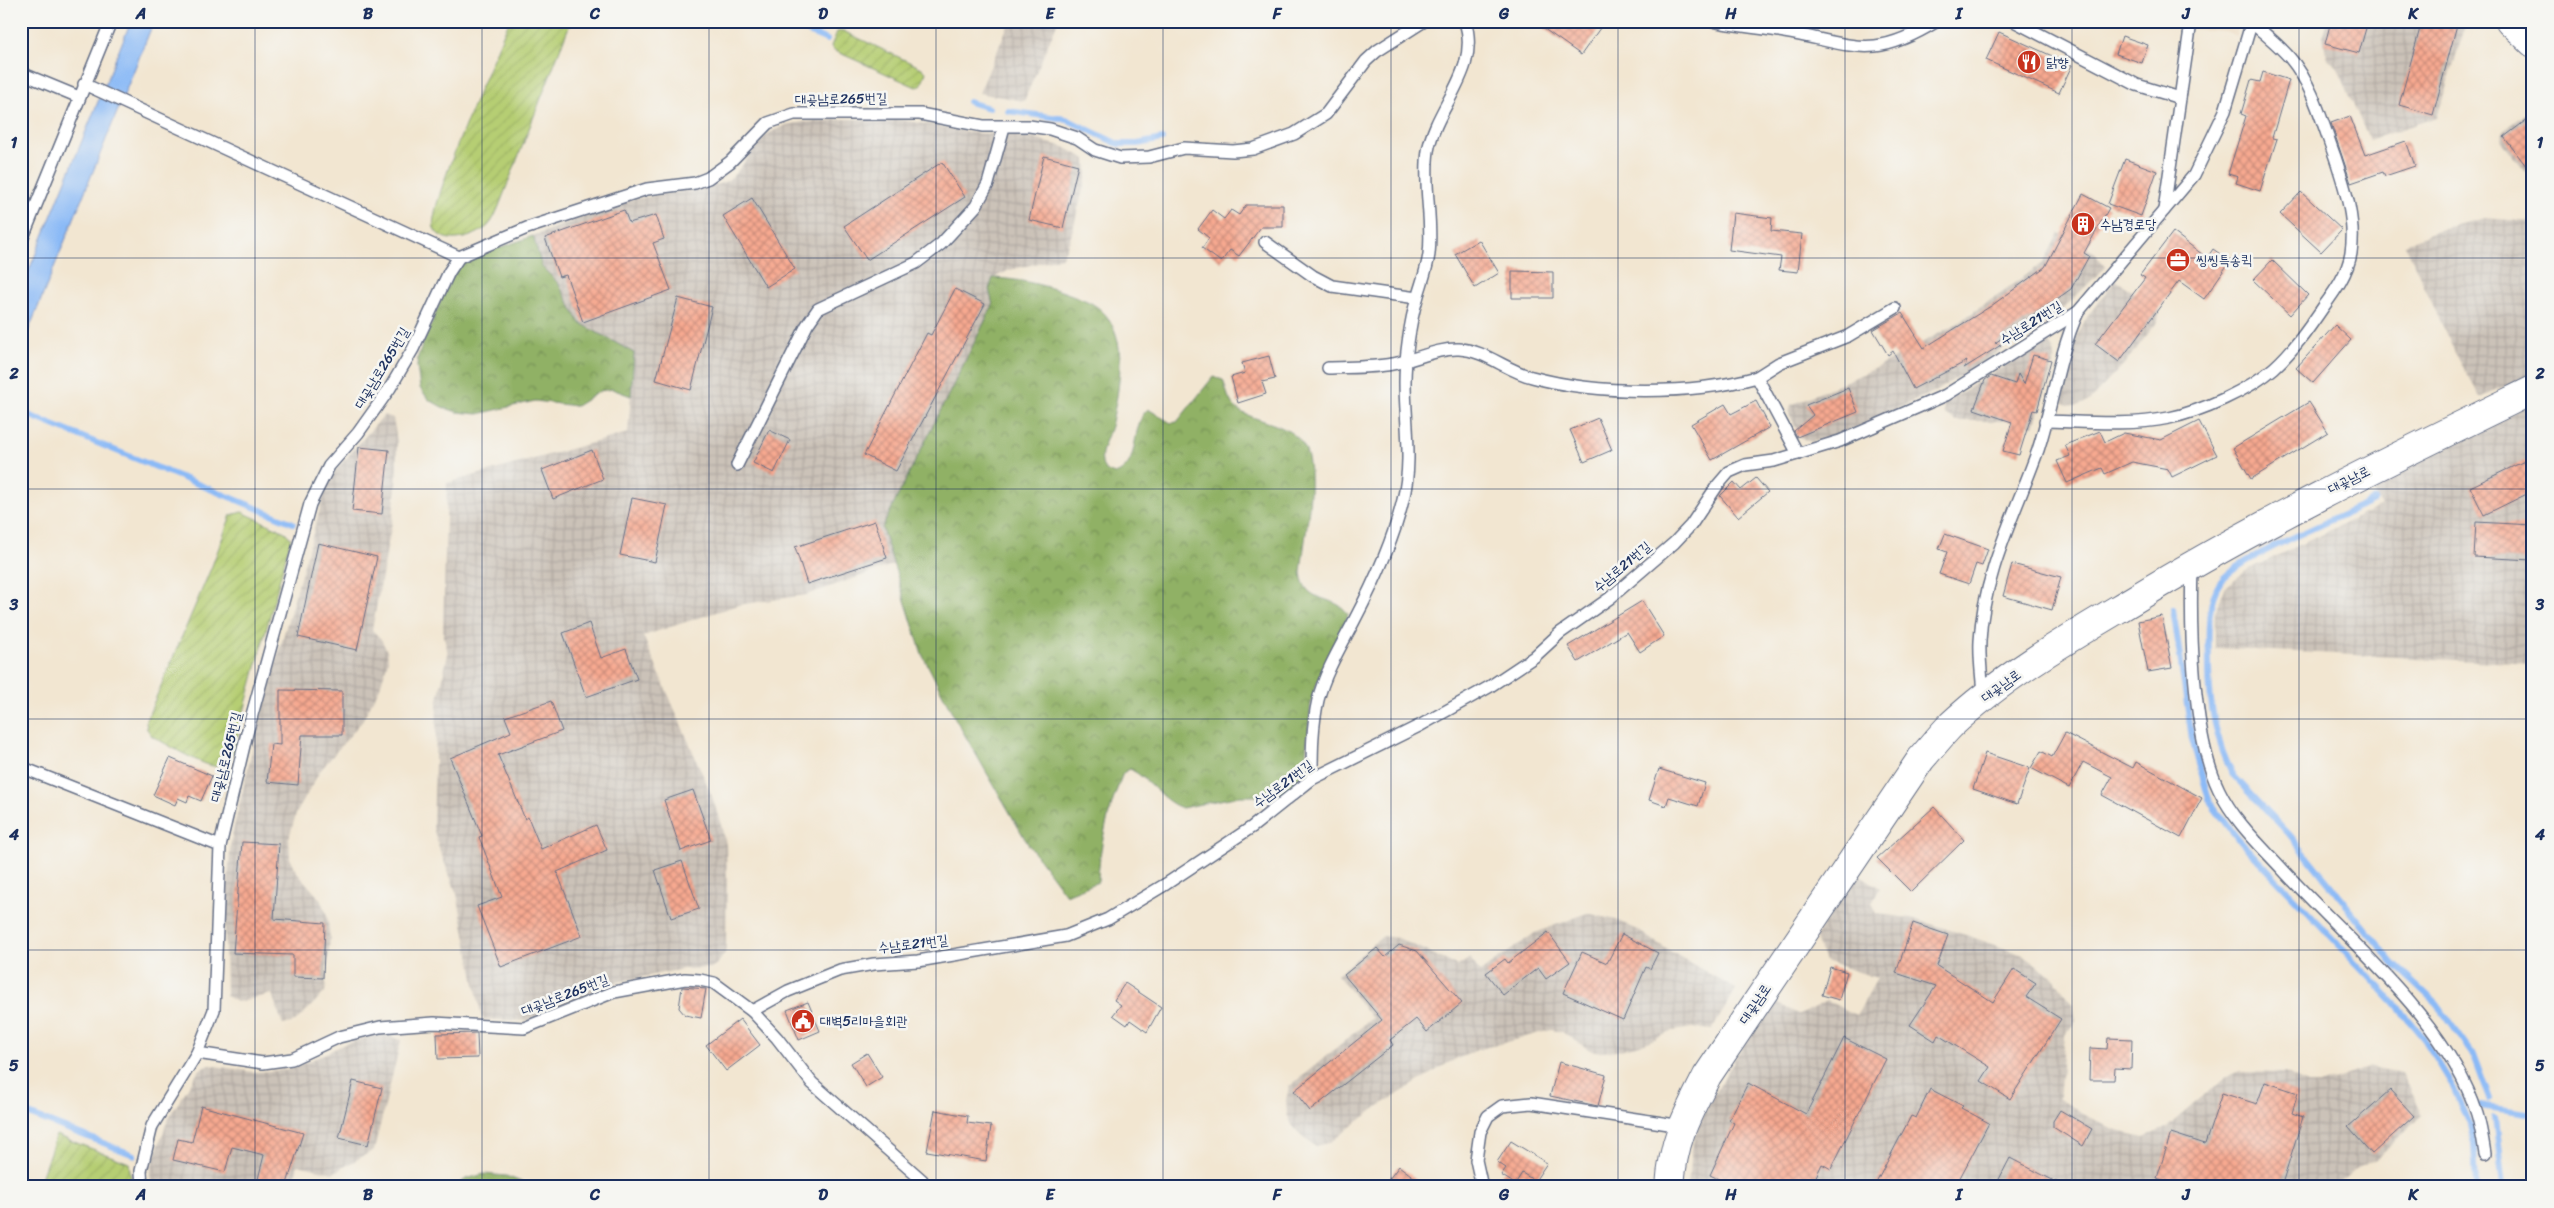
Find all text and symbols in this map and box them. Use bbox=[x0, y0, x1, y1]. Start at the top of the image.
text: A bbox=[135, 0, 146, 28]
text: B bbox=[363, 0, 374, 28]
text: C bbox=[589, 0, 601, 28]
text: D bbox=[818, 0, 828, 28]
text: E bbox=[1046, 0, 1056, 28]
text: F bbox=[1272, 0, 1283, 28]
text: G bbox=[1498, 0, 1510, 28]
text: H bbox=[1724, 0, 1737, 28]
text: I bbox=[1955, 0, 1964, 28]
text: J bbox=[2181, 0, 2191, 28]
text: K bbox=[2407, 0, 2419, 28]
restaurant icon: 닭향 bbox=[2016, 49, 2042, 75]
place label: 닭향 bbox=[2046, 50, 2069, 75]
street label: 대곶남로265번길 bbox=[795, 86, 888, 112]
text: 1 bbox=[11, 128, 18, 157]
text: 1 bbox=[2537, 128, 2544, 157]
building icon: 수남경로당 bbox=[2070, 211, 2096, 237]
place label: 수남경로당 bbox=[2100, 212, 2157, 237]
office icon: 씽씽특송퀵 bbox=[2165, 247, 2191, 273]
place label: 씽씽특송퀵 bbox=[2196, 248, 2252, 273]
street label: 수남로21번길 bbox=[1995, 293, 2068, 352]
street label: 대곶남로265번길 bbox=[348, 321, 417, 414]
text: 2 bbox=[8, 359, 19, 388]
text: 2 bbox=[2534, 359, 2545, 388]
street label: 대곶남로 bbox=[2323, 459, 2375, 501]
street label: 수남로21번길 bbox=[1587, 534, 1658, 599]
text: 3 bbox=[9, 590, 19, 619]
text: 3 bbox=[2535, 590, 2545, 619]
street label: 대곶남로 bbox=[1975, 663, 2027, 709]
street label: 대곶남로265번길 bbox=[203, 709, 249, 805]
street label: 수남로21번길 bbox=[1247, 753, 1319, 815]
text: 4 bbox=[8, 820, 19, 849]
text: 4 bbox=[2534, 820, 2545, 849]
street label: 수남로21번길 bbox=[877, 927, 950, 961]
street label: 대곶남로265번길 bbox=[517, 967, 613, 1023]
street label: 대곶남로 bbox=[1732, 978, 1778, 1030]
public building icon: 대벽5리마을회관 bbox=[790, 1008, 816, 1034]
place label: 대벽5리마을회관 bbox=[820, 1009, 907, 1034]
text: 5 bbox=[9, 1051, 19, 1080]
text: 5 bbox=[2535, 1051, 2545, 1080]
text: A bbox=[135, 1180, 146, 1208]
text: B bbox=[363, 1180, 374, 1208]
text: C bbox=[589, 1180, 601, 1208]
text: D bbox=[818, 1180, 828, 1208]
text: E bbox=[1046, 1180, 1056, 1208]
text: F bbox=[1272, 1180, 1283, 1208]
text: G bbox=[1498, 1180, 1510, 1208]
text: H bbox=[1724, 1180, 1737, 1208]
text: I bbox=[1955, 1180, 1964, 1208]
text: J bbox=[2181, 1180, 2191, 1208]
text: K bbox=[2407, 1180, 2419, 1208]

